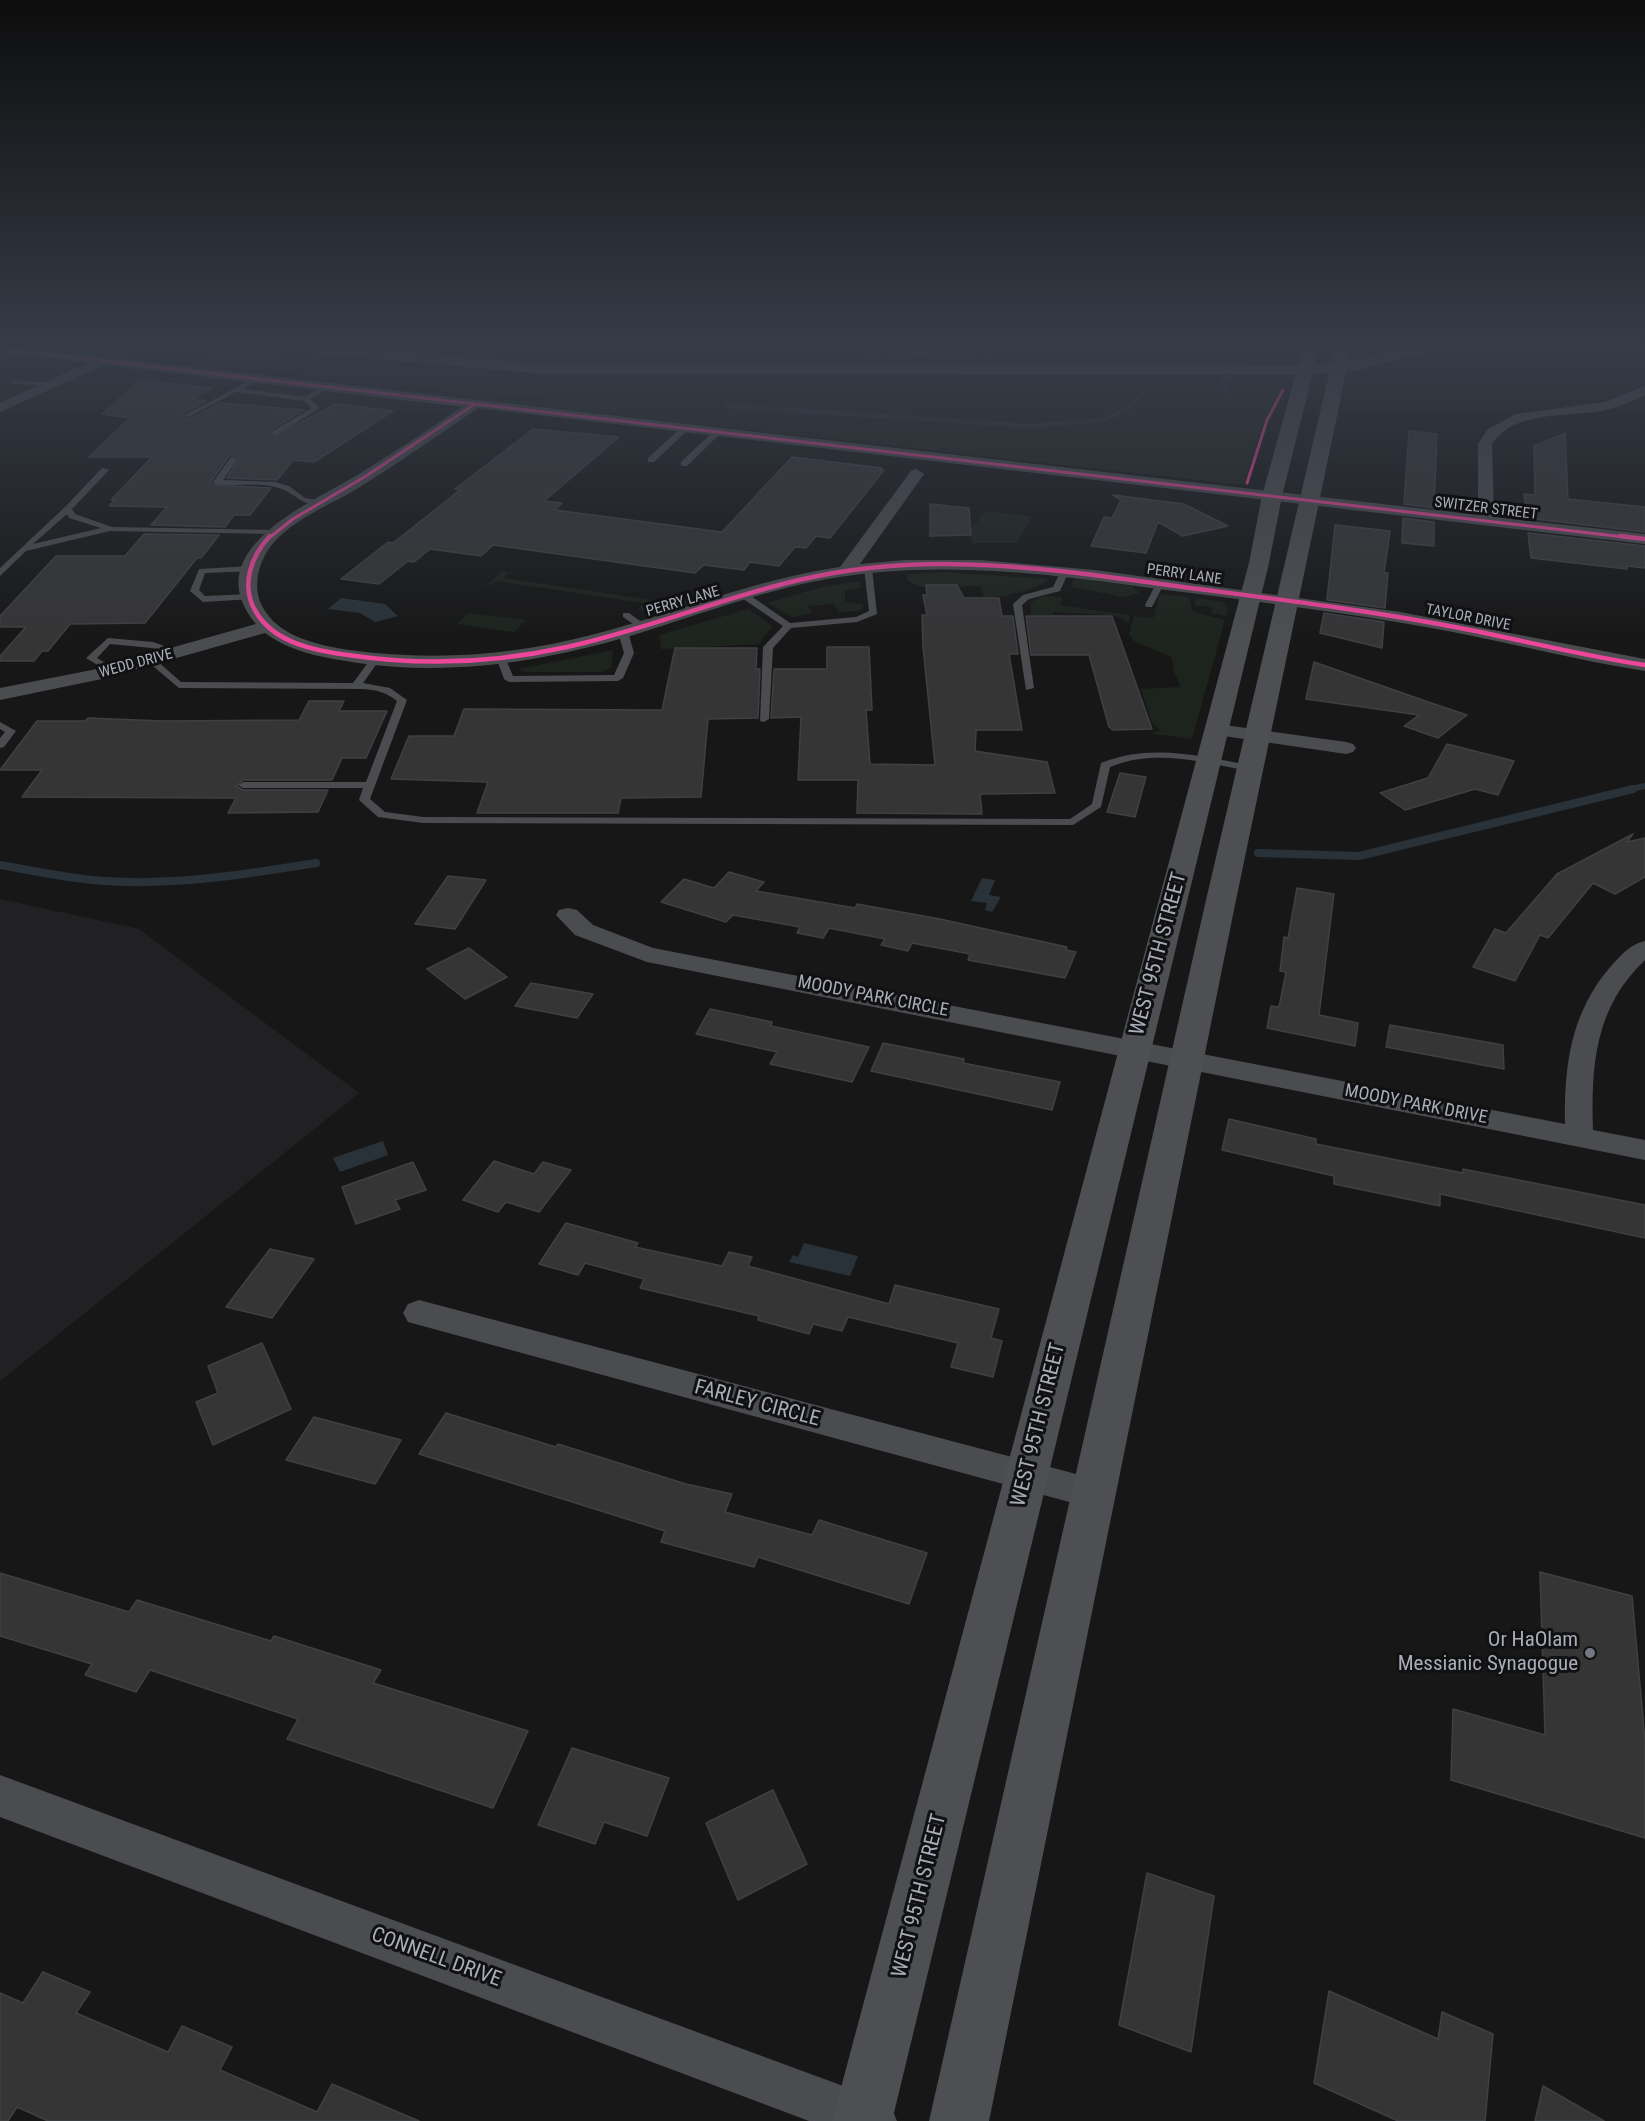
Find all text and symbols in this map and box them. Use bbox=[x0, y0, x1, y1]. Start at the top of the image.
street label: SWITZER STREET bbox=[1433, 494, 1539, 524]
street label: PERRY LANE bbox=[1145, 561, 1223, 589]
street label: PERRY LANE bbox=[644, 583, 722, 621]
street label: TAYLOR DRIVE bbox=[1424, 601, 1512, 635]
street label: WEDD DRIVE bbox=[97, 646, 175, 682]
street label: WEST 95TH STREET bbox=[1125, 870, 1193, 1038]
street label: MOODY PARK CIRCLE bbox=[796, 972, 950, 1022]
street label: MOODY PARK DRIVE bbox=[1343, 1081, 1489, 1129]
street label: WEST 95TH STREET bbox=[1007, 1341, 1071, 1509]
street label: FARLEY CIRCLE bbox=[692, 1375, 822, 1433]
place label: Or HaOlam Messianic Synagogue bbox=[1398, 1628, 1578, 1678]
marker: Or HaOlam Messianic Synagogue bbox=[1583, 1646, 1597, 1660]
street label: WEST 95TH STREET bbox=[888, 1812, 952, 1980]
street label: CONNELL DRIVE bbox=[368, 1923, 504, 1993]

